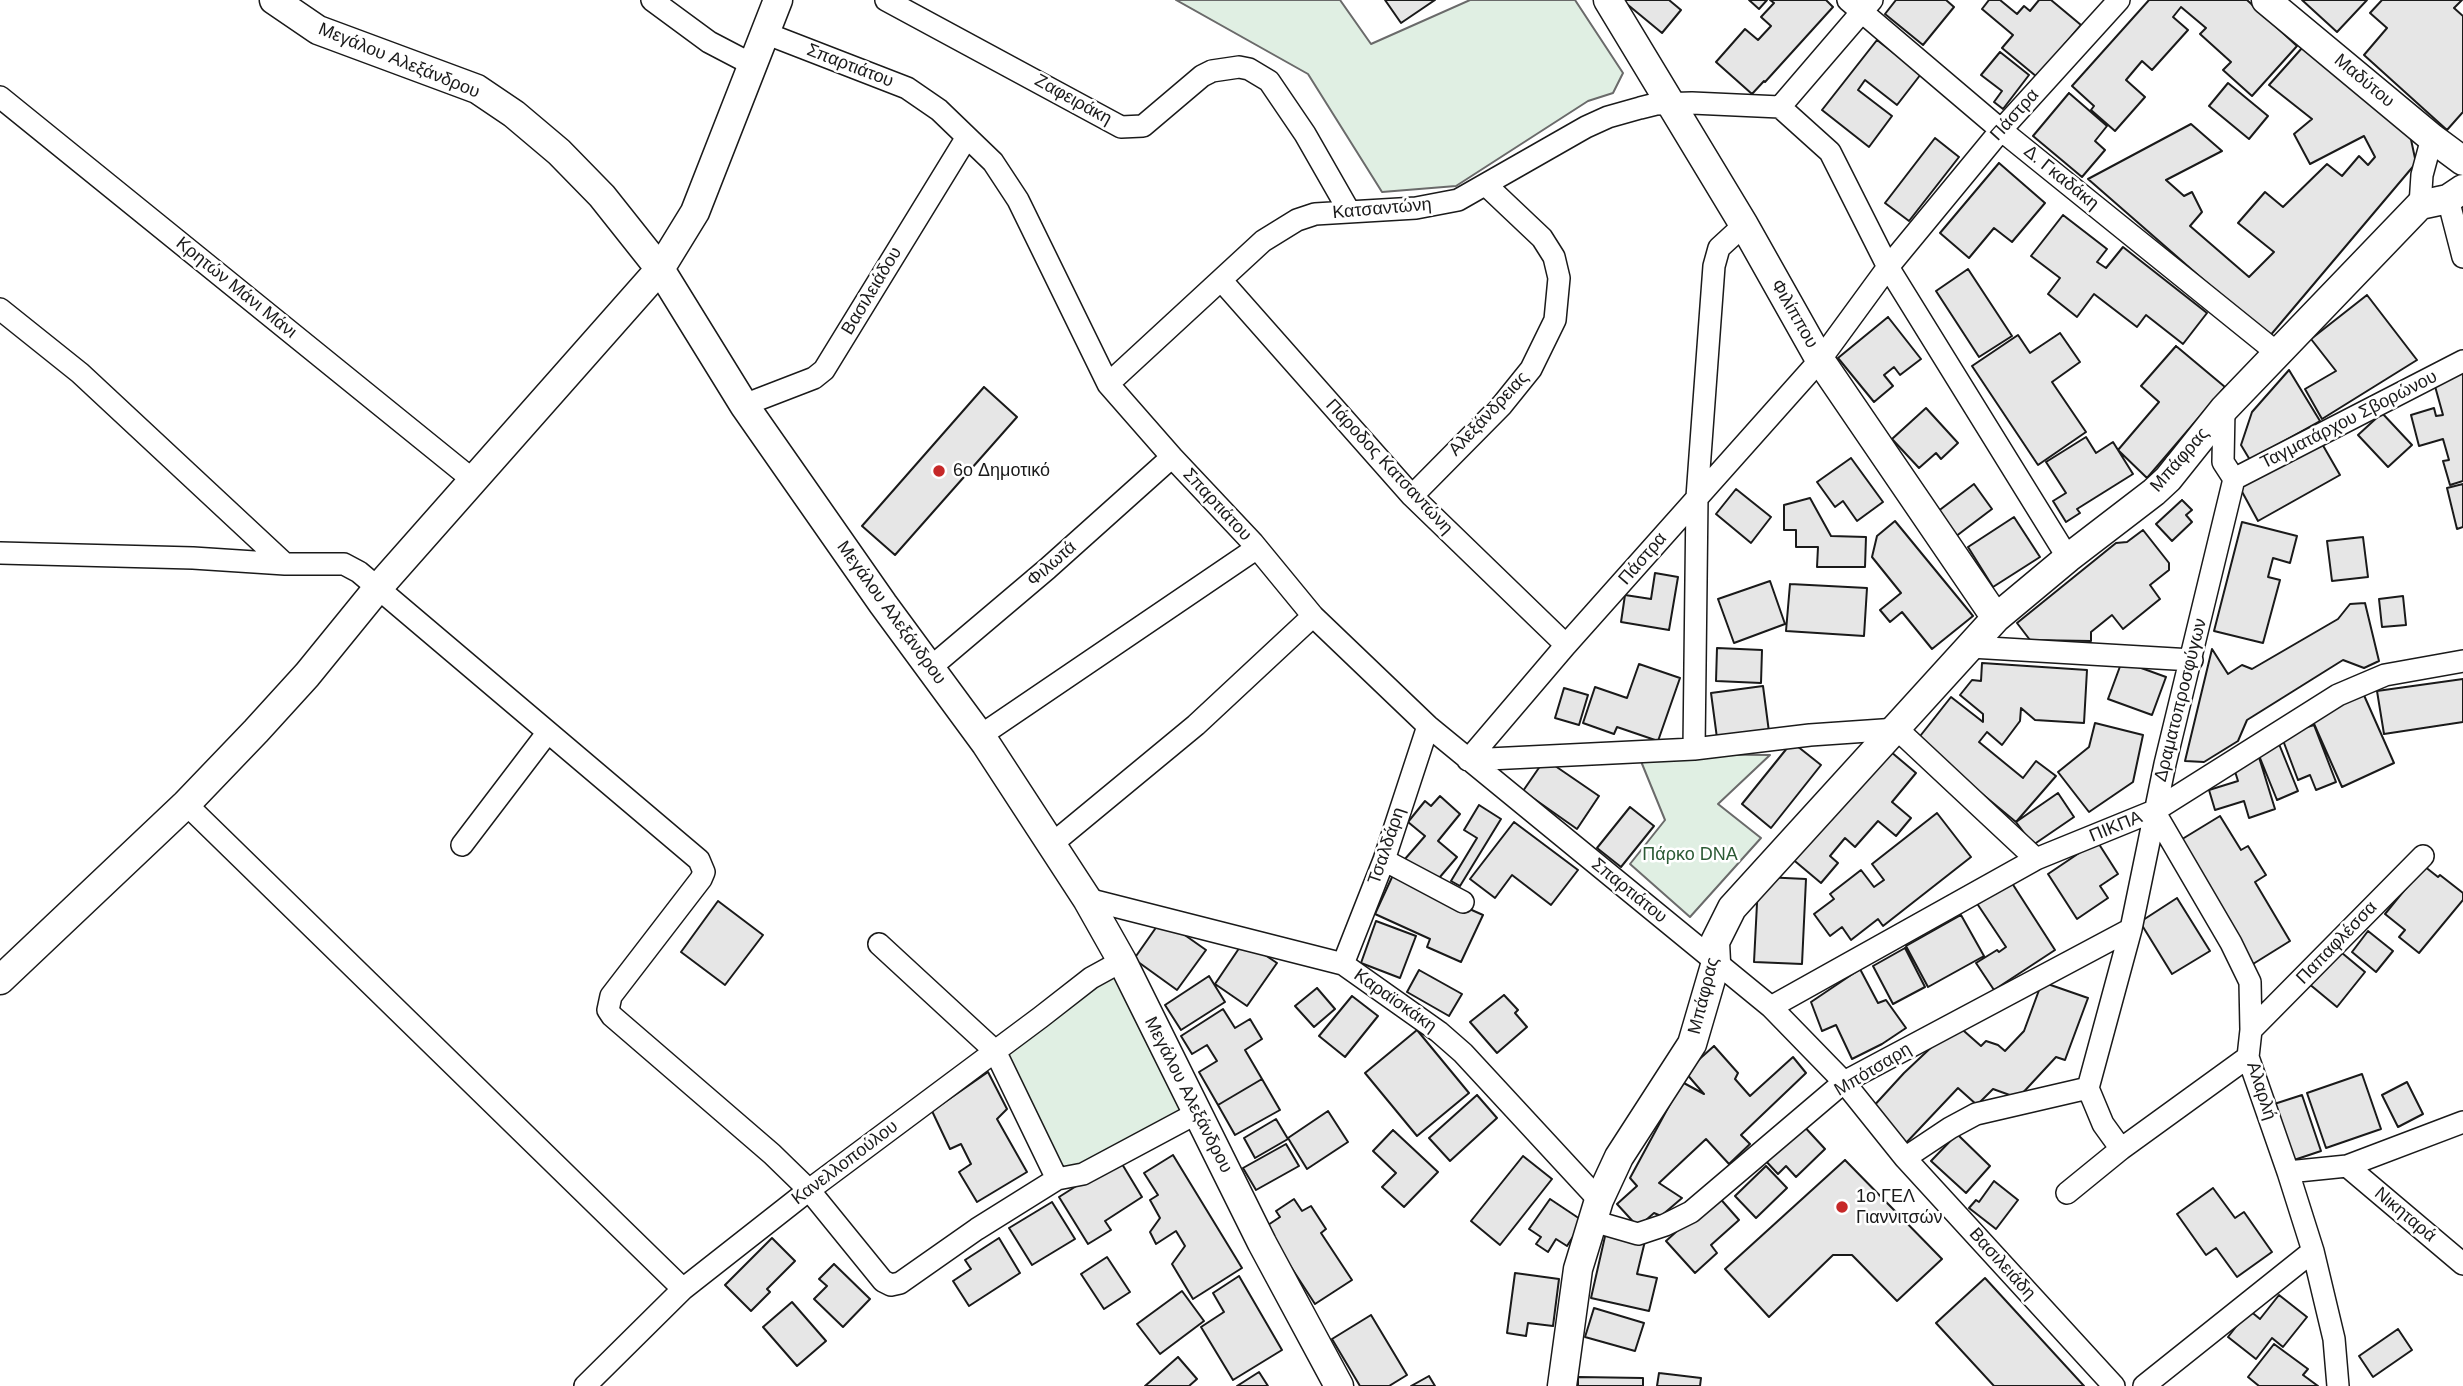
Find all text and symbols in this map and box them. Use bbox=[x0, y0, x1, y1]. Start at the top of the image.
street label: Μεγάλου Αλεξάνδρου bbox=[315, 19, 483, 103]
street label: Σπαρτιάτου bbox=[804, 40, 896, 92]
street label: Μαδύτου bbox=[2329, 50, 2399, 112]
street label: Ζαφειράκη bbox=[1031, 70, 1115, 130]
street label: Πάστρα bbox=[1986, 85, 2044, 145]
street label: Δ. Γκαδάκη bbox=[2019, 141, 2103, 215]
street label: Κατσαντώνη bbox=[1332, 194, 1432, 224]
street label: Κρητών Μάνι Μάνι bbox=[171, 233, 301, 343]
street label: Βασιλειάδου bbox=[837, 243, 907, 339]
street label: Φιλίππου bbox=[1766, 276, 1822, 352]
street label: Ταγματάρχου Σβορώνου bbox=[2257, 366, 2441, 474]
street label: Αλεξάνδρειας bbox=[1444, 367, 1534, 461]
street label: Πάροδος Κατσαντώνη bbox=[1321, 395, 1457, 539]
street label: Μπάφρας bbox=[2146, 423, 2214, 497]
place label: 6ο Δημοτικό bbox=[953, 460, 1050, 482]
marker: 6ο Δημοτικό bbox=[931, 463, 947, 479]
street label: Σπαρτιάτου bbox=[1178, 464, 1256, 546]
street label: Πάστρα bbox=[1614, 528, 1672, 590]
street label: Μεγάλου Αλεξάνδρου bbox=[832, 537, 950, 689]
street label: Φιλωτά bbox=[1023, 537, 1081, 591]
street label: Δραματοπροσφύγων bbox=[2150, 616, 2212, 784]
street label: Τσαλδάρη bbox=[1364, 805, 1410, 887]
street label: ΠΙΚΠΑ bbox=[2086, 807, 2146, 847]
park label: Πάρκο DNA bbox=[1642, 844, 1738, 866]
street label: Σπαρτιάτου bbox=[1587, 854, 1671, 928]
street label: Παπαφλέσσα bbox=[2292, 897, 2382, 989]
street label: Μπάφρας bbox=[1684, 955, 1724, 1037]
street label: Καραϊσκάκη bbox=[1349, 965, 1441, 1037]
street label: Μεγάλου Αλεξάνδρου bbox=[1139, 1013, 1237, 1177]
street label: Μπότσαρη bbox=[1831, 1039, 1915, 1101]
street label: Αλαρλή bbox=[2241, 1059, 2281, 1123]
street label: Κανελλοπούλου bbox=[788, 1116, 902, 1210]
street label: Νικηταρά bbox=[2370, 1183, 2440, 1247]
place label: 1o ΓΕΛ Γιαννιτσών bbox=[1856, 1186, 1943, 1228]
marker: 1o ΓΕΛ Γιαννιτσών bbox=[1834, 1199, 1850, 1215]
street label: Βασιλειάδη bbox=[1964, 1224, 2040, 1304]

